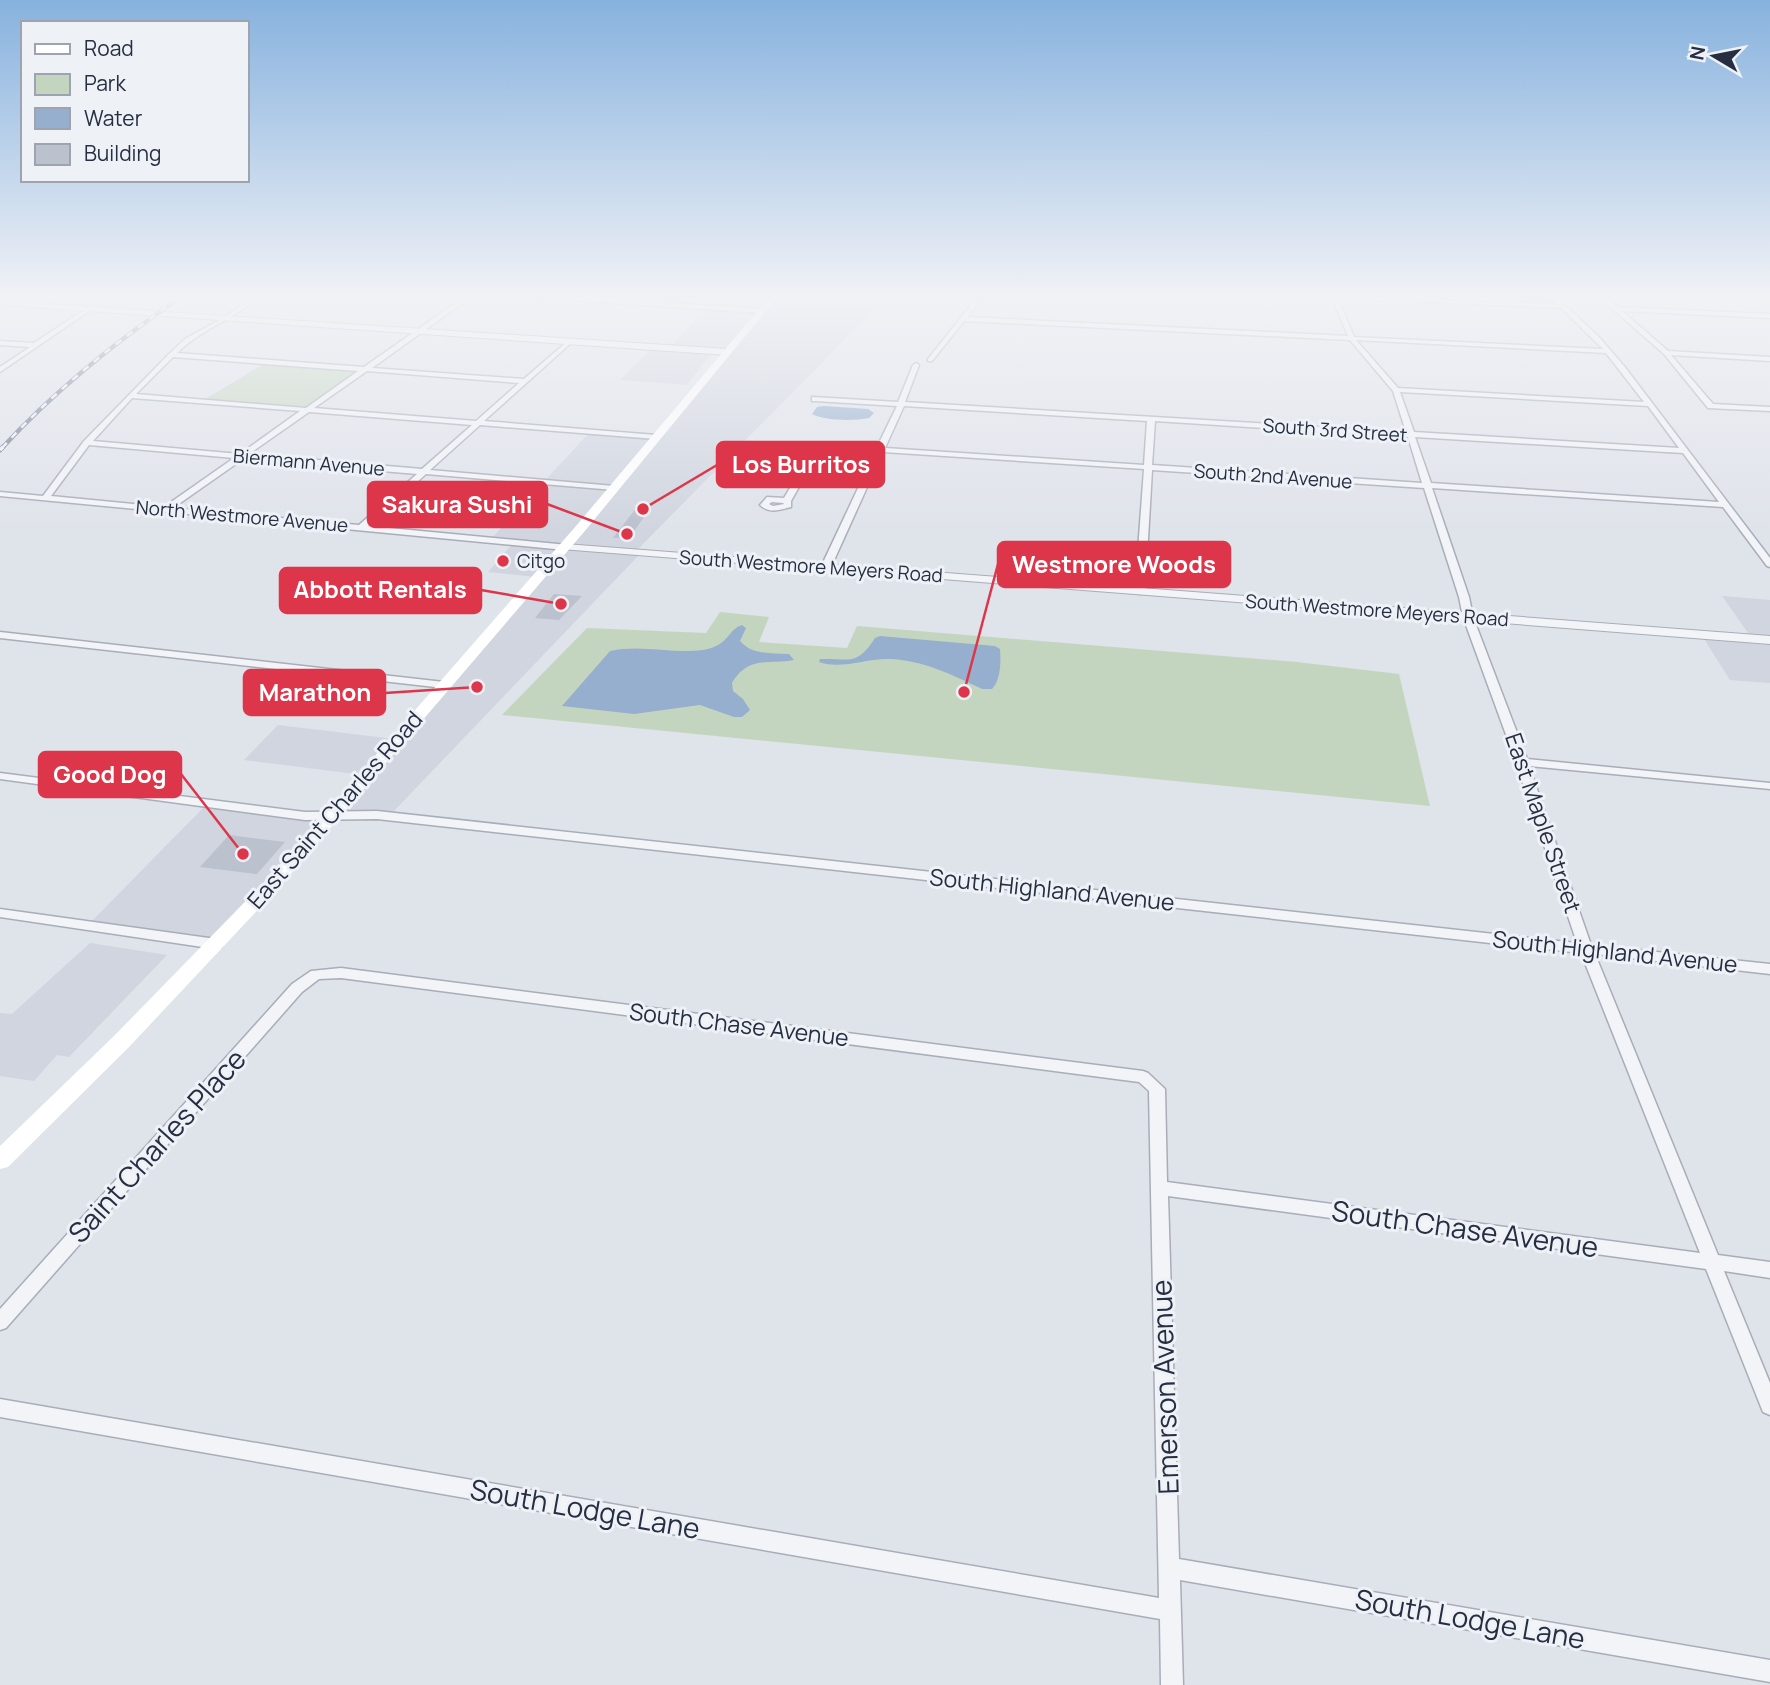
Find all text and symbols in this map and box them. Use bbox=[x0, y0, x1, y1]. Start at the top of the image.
legend bbox=[21, 21, 248, 182]
north arrow bbox=[1679, 21, 1749, 91]
text: Road bbox=[84, 34, 134, 62]
text: N bbox=[1683, 44, 1711, 62]
text: Park bbox=[84, 69, 126, 97]
text: Water bbox=[84, 104, 143, 132]
text: Building bbox=[84, 139, 161, 167]
street label: South 3rd Street bbox=[1262, 412, 1408, 448]
street label: Biermann Avenue bbox=[232, 442, 386, 482]
callout: Los Burritos bbox=[717, 442, 884, 487]
text: Los Burritos bbox=[732, 447, 870, 480]
street label: South 2nd Avenue bbox=[1193, 457, 1353, 495]
callout: Sakura Sushi bbox=[368, 482, 547, 527]
text: Sakura Sushi bbox=[382, 487, 532, 520]
street label: North Westmore Avenue bbox=[135, 494, 349, 538]
callout: Westmore Woods bbox=[998, 542, 1230, 587]
street label: South Westmore Meyers Road bbox=[678, 544, 944, 588]
text: Westmore Woods bbox=[1012, 547, 1216, 580]
place label: Citgo bbox=[517, 548, 565, 574]
marker: Citgo bbox=[495, 553, 511, 569]
callout: Abbott Rentals bbox=[280, 568, 481, 613]
text: Abbott Rentals bbox=[293, 572, 467, 605]
street label: South Westmore Meyers Road bbox=[1244, 588, 1510, 632]
callout: Marathon bbox=[244, 670, 385, 715]
text: Marathon bbox=[259, 675, 371, 708]
street label: East Saint Charles Road bbox=[239, 703, 429, 915]
street label: East Maple Street bbox=[1498, 728, 1590, 917]
callout: Good Dog bbox=[39, 752, 181, 797]
text: Good Dog bbox=[53, 757, 167, 790]
street label: South Highland Avenue bbox=[928, 860, 1176, 918]
street label: South Highland Avenue bbox=[1491, 922, 1739, 980]
street label: South Chase Avenue bbox=[628, 995, 851, 1053]
street label: Saint Charles Place bbox=[59, 1040, 254, 1250]
street label: South Chase Avenue bbox=[1329, 1190, 1601, 1266]
street label: Emerson Avenue bbox=[1141, 1279, 1187, 1495]
street label: South Lodge Lane bbox=[467, 1469, 703, 1547]
street label: South Lodge Lane bbox=[1352, 1579, 1588, 1657]

